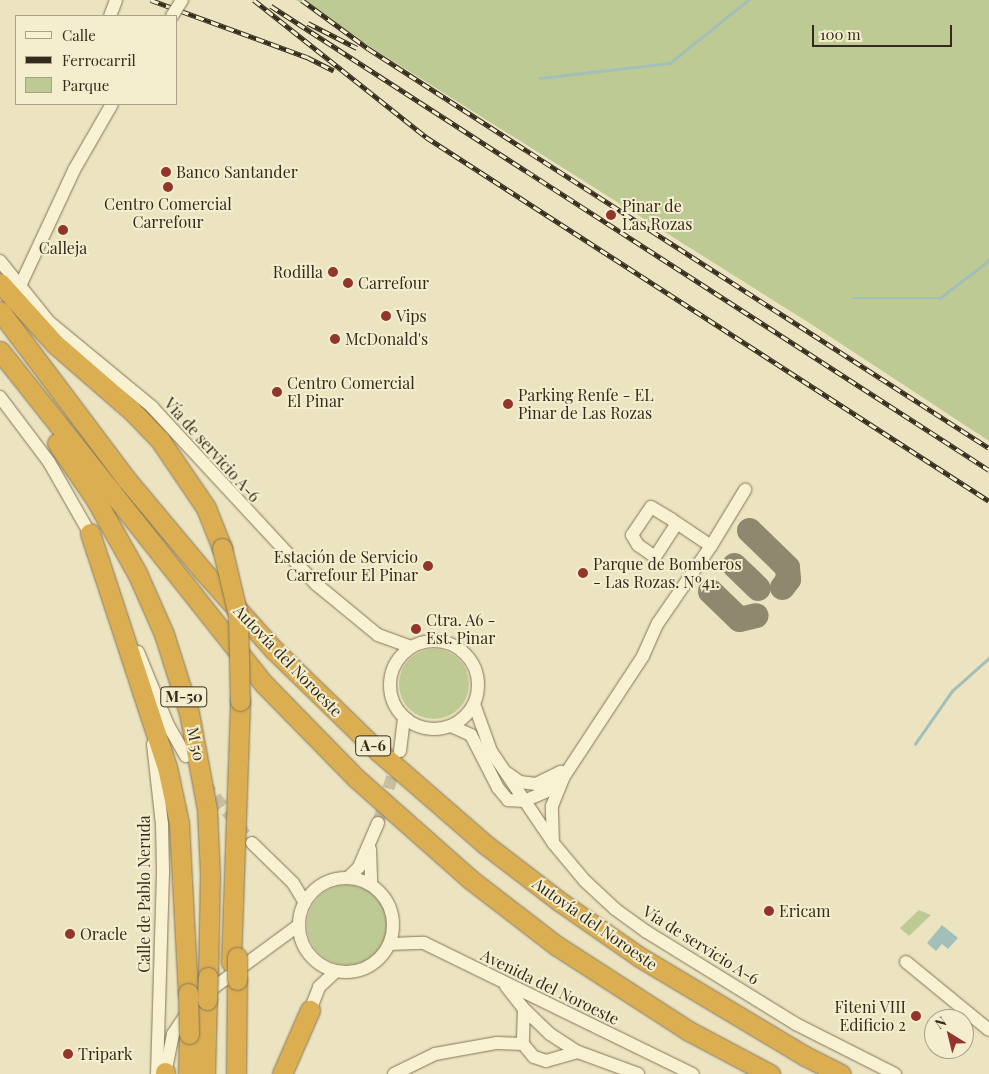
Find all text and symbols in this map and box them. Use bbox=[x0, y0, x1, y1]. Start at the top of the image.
legend bbox=[15, 15, 178, 105]
scale bar bbox=[814, 15, 954, 47]
text: 100 m bbox=[820, 24, 861, 44]
text: Calle bbox=[62, 25, 96, 45]
text: Ferrocarril bbox=[62, 50, 136, 70]
text: Parque bbox=[62, 75, 109, 95]
place label: Banco Santander bbox=[176, 162, 298, 182]
marker: Banco Santander bbox=[160, 166, 172, 178]
marker: Centro Comercial Carrefour bbox=[162, 181, 174, 193]
place label: Centro Comercial Carrefour bbox=[104, 194, 232, 232]
place label: Pinar de Las Rozas bbox=[622, 196, 692, 234]
marker: Pinar de Las Rozas bbox=[604, 208, 618, 222]
marker: Calleja bbox=[57, 224, 69, 236]
place label: Calleja bbox=[39, 238, 87, 258]
place label: Rodilla bbox=[273, 262, 323, 282]
marker: Rodilla bbox=[327, 266, 339, 278]
place label: Carrefour bbox=[358, 273, 429, 293]
marker: Carrefour bbox=[342, 277, 354, 289]
place label: Vips bbox=[396, 306, 427, 326]
marker: Vips bbox=[380, 310, 392, 322]
place label: McDonald's bbox=[345, 329, 428, 349]
marker: McDonald's bbox=[329, 333, 341, 345]
place label: Centro Comercial El Pinar bbox=[287, 373, 415, 411]
place label: Parking Renfe - EL Pinar de Las Rozas bbox=[518, 385, 654, 423]
marker: Centro Comercial El Pinar bbox=[271, 386, 283, 398]
street label: Vía de servicio A-6 bbox=[160, 394, 264, 506]
marker: Parking Renfe - EL Pinar de Las Rozas bbox=[502, 398, 514, 410]
place label: Estación de Servicio Carrefour El Pinar bbox=[274, 547, 418, 585]
place label: Parque de Bomberos - Las Rozas. Nº41. bbox=[593, 554, 742, 592]
marker: Estación de Servicio Carrefour El Pinar bbox=[422, 560, 434, 572]
marker: Parque de Bomberos - Las Rozas. Nº41. bbox=[577, 567, 589, 579]
street label: Autovía del Noroeste bbox=[230, 601, 346, 721]
place label: Ctra. A6 - Est. Pinar bbox=[426, 610, 496, 648]
marker: Ctra. A6 - Est. Pinar bbox=[410, 623, 422, 635]
road number: M-50 bbox=[160, 684, 208, 710]
street label: M 50 bbox=[183, 725, 209, 763]
road number: A-6 bbox=[354, 734, 392, 758]
street label: Calle de Pablo Neruda bbox=[134, 815, 154, 973]
street label: Autovía del Noroeste bbox=[529, 874, 661, 974]
street label: Vía de servicio A-6 bbox=[639, 901, 763, 989]
place label: Ericam bbox=[779, 901, 831, 921]
marker: Ericam bbox=[763, 905, 775, 917]
place label: Oracle bbox=[80, 924, 127, 944]
marker: Oracle bbox=[64, 928, 76, 940]
street label: Avenida del Noroeste bbox=[478, 945, 622, 1029]
place label: Fiteni VIII Edificio 2 bbox=[834, 997, 906, 1035]
north arrow bbox=[924, 1009, 974, 1059]
marker: Fiteni VIII Edificio 2 bbox=[910, 1010, 922, 1022]
text: N bbox=[931, 1012, 950, 1033]
place label: Tripark bbox=[78, 1044, 133, 1064]
marker: Tripark bbox=[62, 1048, 74, 1060]

